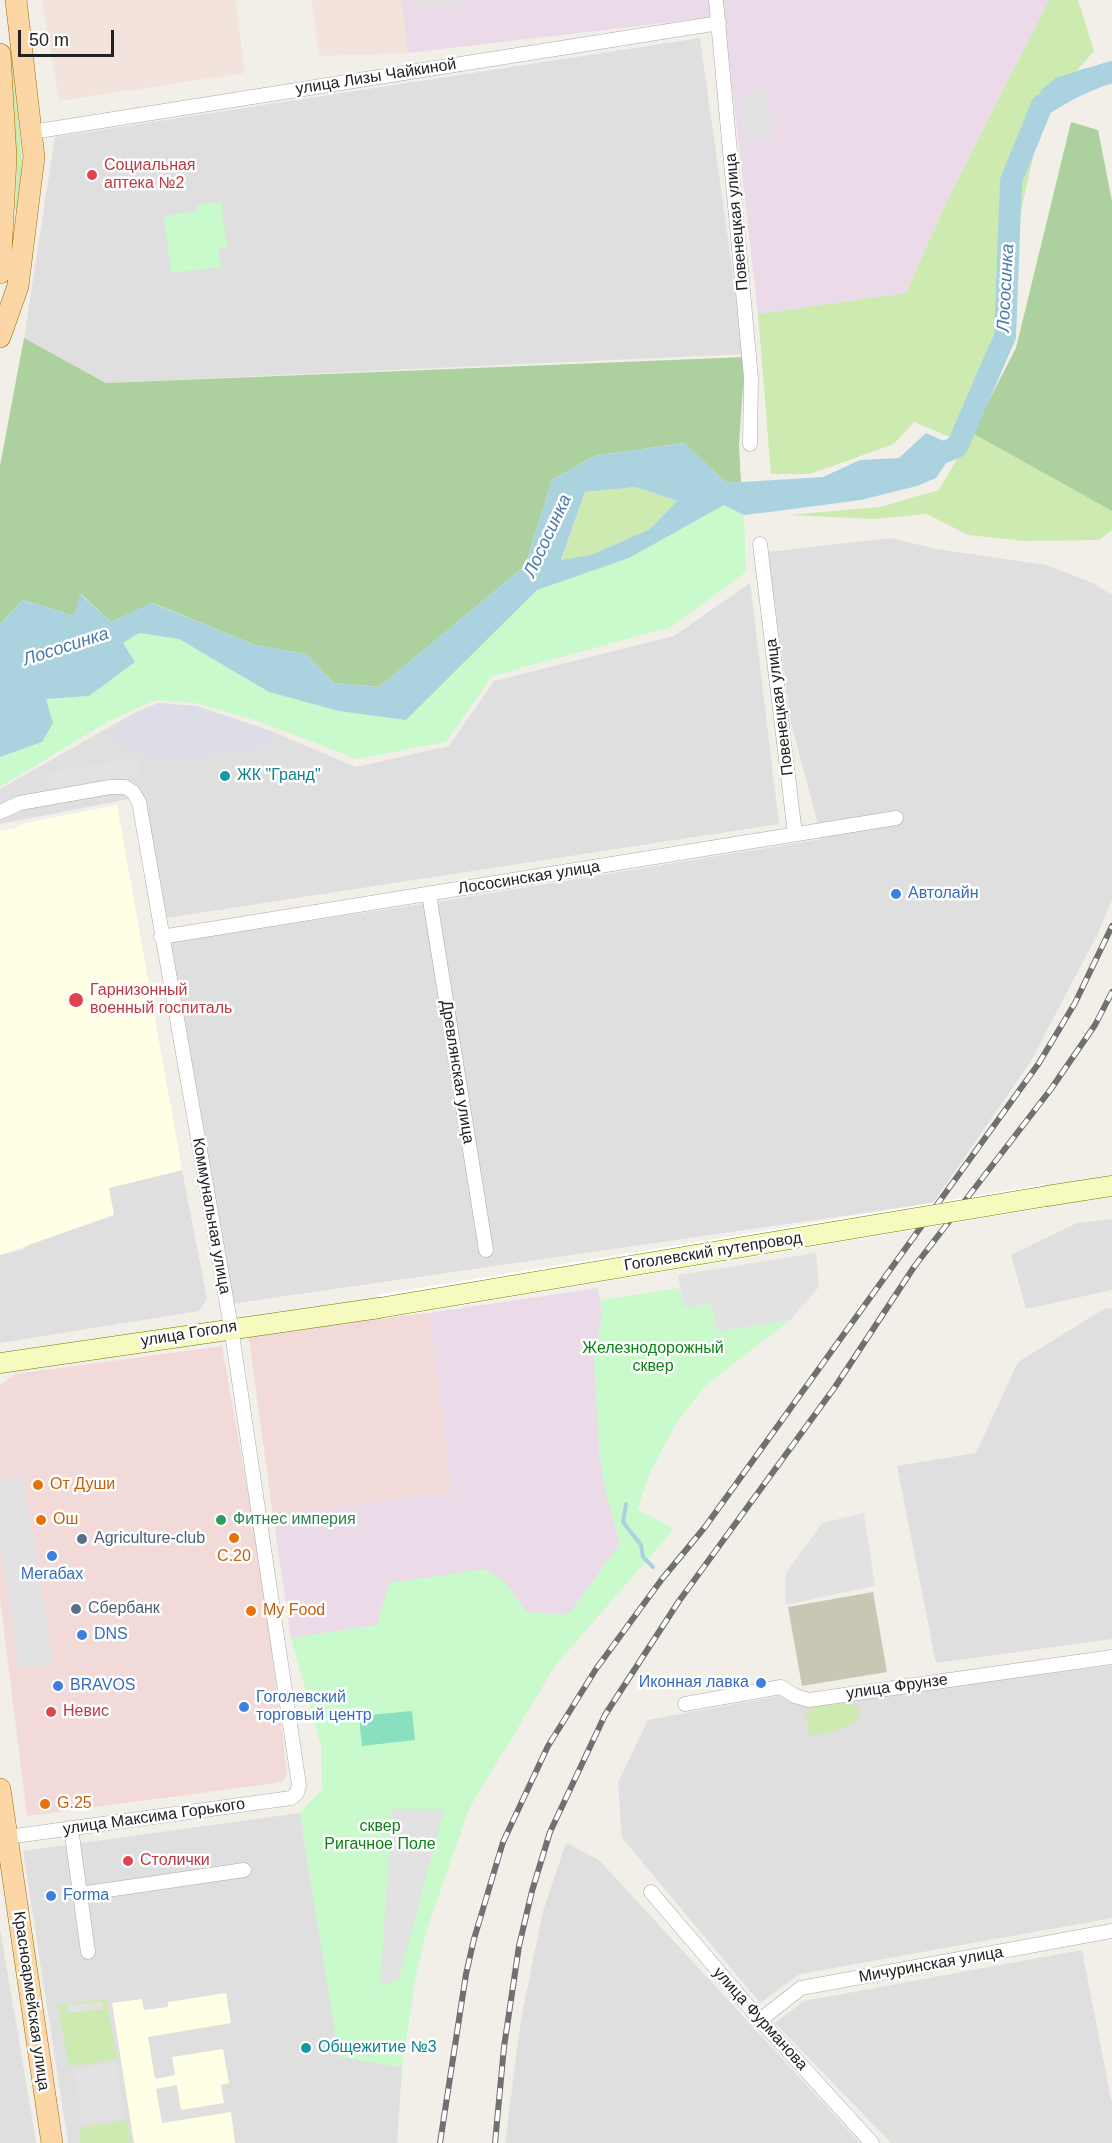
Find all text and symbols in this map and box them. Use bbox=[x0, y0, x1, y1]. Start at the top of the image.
scale bar bbox=[21, 18, 117, 56]
text: 50 m bbox=[29, 30, 69, 50]
street label: улица Лизы Чайкиной bbox=[294, 55, 458, 99]
street label: Повенецкая улица bbox=[721, 152, 753, 292]
place label: Социальная аптека №2 bbox=[104, 156, 196, 194]
marker: Социальная аптека №2 bbox=[85, 168, 99, 182]
water label: Лососинка bbox=[993, 243, 1019, 333]
water label: Лососинка bbox=[519, 491, 577, 581]
water label: Лососинка bbox=[20, 623, 112, 671]
street label: Повенецкая улица bbox=[762, 637, 798, 777]
place label: ЖК "Гранд" bbox=[237, 766, 321, 786]
marker: ЖК "Гранд" bbox=[218, 769, 232, 783]
street label: Лососинская улица bbox=[457, 857, 601, 899]
place label: Автолайн bbox=[908, 884, 979, 904]
marker: Автолайн bbox=[889, 887, 903, 901]
place label: Гарнизонный военный госпиталь bbox=[90, 981, 232, 1019]
marker: Гарнизонный военный госпиталь bbox=[67, 991, 85, 1009]
street label: Древлянская улица bbox=[436, 999, 478, 1145]
street label: Коммунальная улица bbox=[188, 1136, 234, 1296]
street label: Гоголевский путепровод bbox=[623, 1228, 803, 1276]
street label: улица Гоголя bbox=[140, 1317, 238, 1351]
park label: Железнодорожный сквер bbox=[582, 1339, 724, 1377]
place label: От Души bbox=[50, 1475, 115, 1495]
marker: От Души bbox=[31, 1478, 45, 1492]
place label: Ош bbox=[53, 1510, 78, 1530]
place label: Фитнес империя bbox=[233, 1510, 356, 1530]
marker: Ош bbox=[34, 1513, 48, 1527]
marker: Фитнес империя bbox=[214, 1513, 228, 1527]
place label: Agriculture-club bbox=[94, 1529, 205, 1549]
marker: C.20 bbox=[227, 1531, 241, 1545]
marker: Agriculture-club bbox=[75, 1532, 89, 1546]
place label: C.20 bbox=[217, 1547, 251, 1567]
marker: Мегабах bbox=[45, 1549, 59, 1563]
place label: Мегабах bbox=[21, 1565, 83, 1585]
place label: Сбербанк bbox=[88, 1599, 160, 1619]
place label: My Food bbox=[263, 1601, 325, 1621]
marker: Сбербанк bbox=[69, 1602, 83, 1616]
marker: My Food bbox=[244, 1604, 258, 1618]
place label: DNS bbox=[94, 1625, 128, 1645]
marker: DNS bbox=[75, 1628, 89, 1642]
street label: улица Фрунзе bbox=[845, 1670, 949, 1704]
place label: Иконная лавка bbox=[639, 1673, 749, 1693]
place label: BRAVOS bbox=[70, 1676, 136, 1696]
marker: Иконная лавка bbox=[754, 1676, 768, 1690]
marker: BRAVOS bbox=[51, 1679, 65, 1693]
place label: Гоголевский торговый центр bbox=[256, 1688, 372, 1726]
marker: Гоголевский торговый центр bbox=[237, 1700, 251, 1714]
place label: Невис bbox=[63, 1702, 109, 1722]
marker: Невис bbox=[44, 1705, 58, 1719]
place label: G.25 bbox=[57, 1794, 92, 1814]
street label: улица Максима Горького bbox=[62, 1795, 246, 1839]
marker: G.25 bbox=[38, 1797, 52, 1811]
park label: сквер Ригачное Поле bbox=[324, 1817, 436, 1855]
place label: Столички bbox=[140, 1851, 210, 1871]
marker: Столички bbox=[121, 1854, 135, 1868]
place label: Forma bbox=[63, 1886, 109, 1906]
marker: Forma bbox=[44, 1889, 58, 1903]
street label: Красноармейская улица bbox=[9, 1910, 53, 2092]
street label: Мичуринская улица bbox=[857, 1943, 1005, 1987]
street label: улица Фурманова bbox=[709, 1963, 811, 2075]
place label: Общежитие №3 bbox=[318, 2038, 437, 2058]
marker: Общежитие №3 bbox=[299, 2041, 313, 2055]

